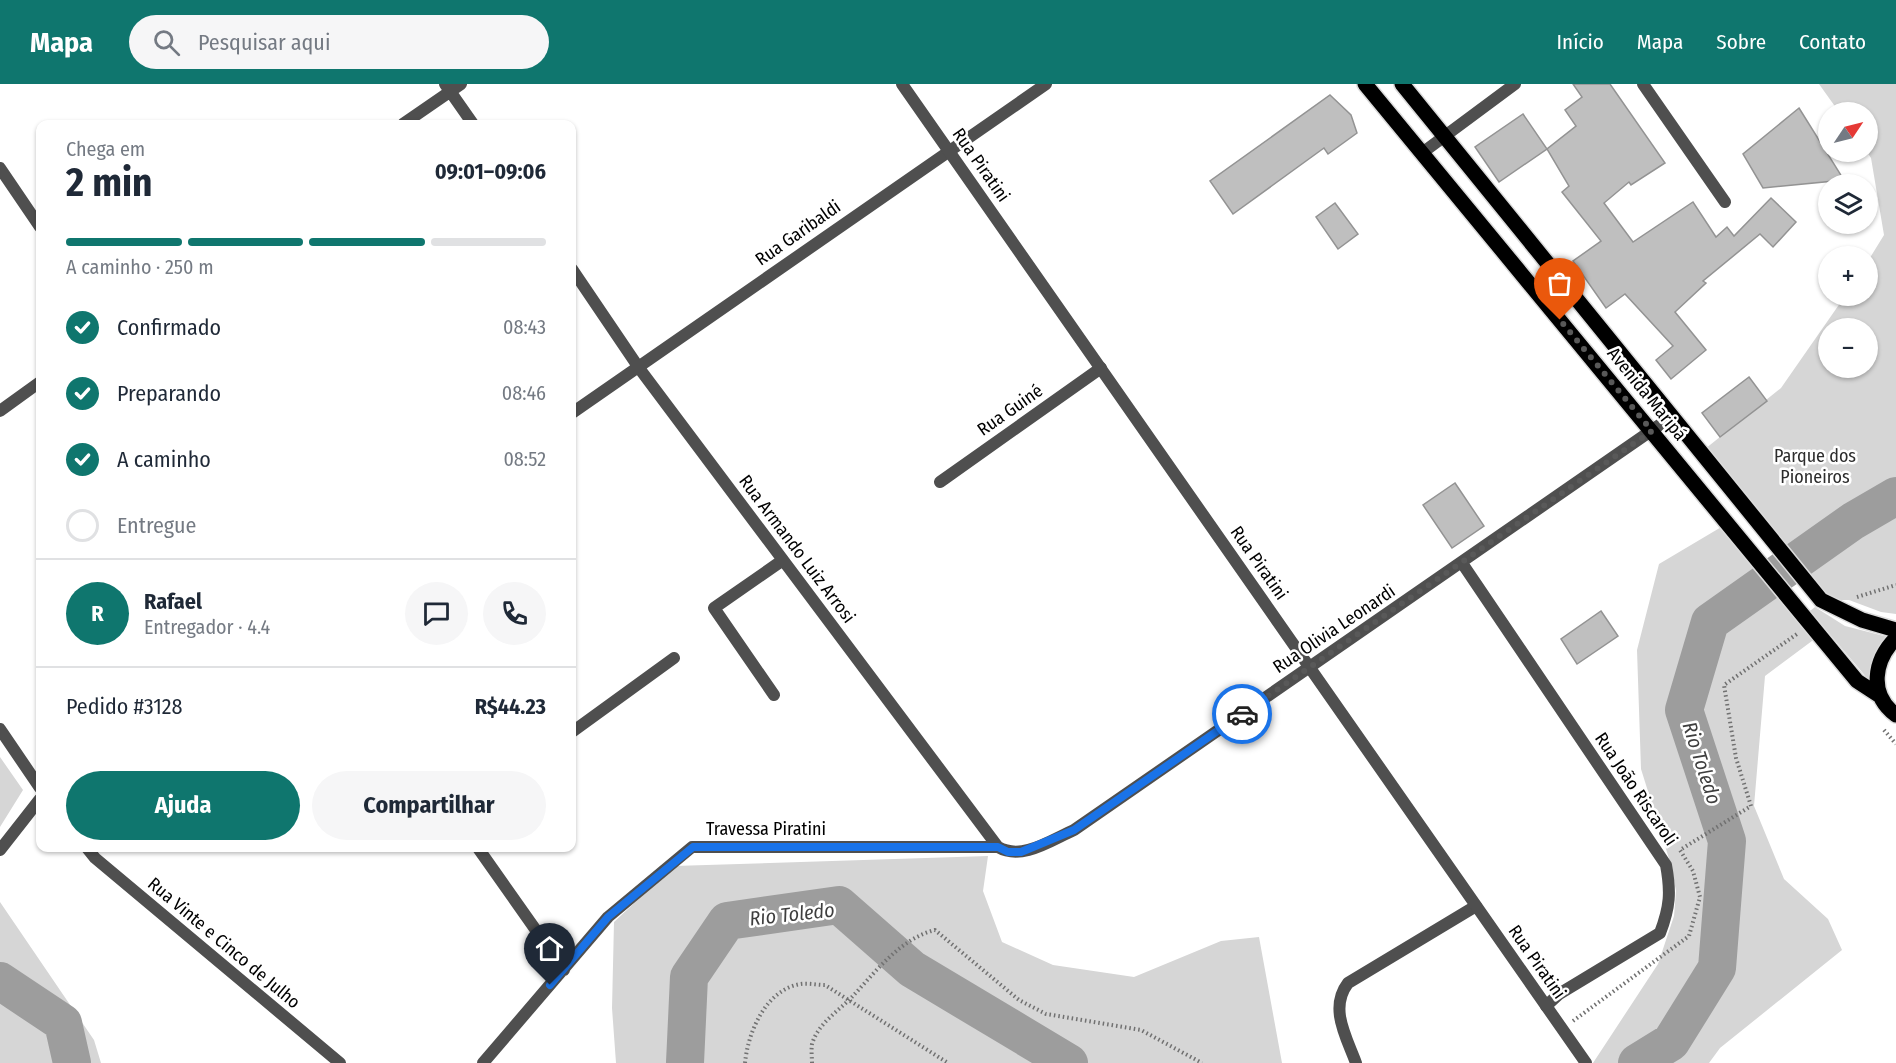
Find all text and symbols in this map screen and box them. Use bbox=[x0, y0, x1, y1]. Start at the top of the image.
search box bbox=[129, 15, 549, 69]
text: Mapa bbox=[30, 26, 93, 59]
icon: search bbox=[150, 26, 183, 59]
text: Pesquisar aqui bbox=[198, 29, 330, 56]
text: Início bbox=[1557, 29, 1604, 55]
text: Mapa bbox=[1637, 29, 1683, 55]
text: Sobre bbox=[1716, 29, 1766, 55]
text: Contato bbox=[1799, 29, 1866, 55]
north arrow bbox=[1818, 102, 1878, 162]
map controls bbox=[1818, 102, 1878, 378]
street label: Rua Piratini bbox=[948, 124, 1014, 206]
text: Chega em bbox=[66, 137, 145, 161]
text: 09:01–09:06 bbox=[435, 158, 546, 185]
text: 2 min bbox=[66, 160, 152, 206]
button: layers bbox=[1818, 174, 1878, 234]
street label: Rua Garibaldi bbox=[751, 196, 845, 270]
button: + bbox=[1818, 246, 1878, 306]
text: A caminho · 250 m bbox=[66, 255, 214, 279]
pin bbox=[1534, 258, 1585, 320]
icon: bag bbox=[1543, 267, 1576, 300]
icon: check bbox=[66, 311, 99, 344]
text: Confirmado bbox=[117, 314, 221, 341]
text: 08:43 bbox=[503, 315, 546, 339]
button: − bbox=[1818, 318, 1878, 378]
street label: Avenida Maripá bbox=[1603, 343, 1691, 445]
icon: check bbox=[66, 377, 99, 410]
street label: Rua Guiné bbox=[973, 379, 1047, 440]
text: Preparando bbox=[117, 380, 221, 407]
text: 08:46 bbox=[502, 381, 546, 405]
icon: check bbox=[66, 443, 99, 476]
park label: Parque dos Pioneiros bbox=[1774, 445, 1856, 488]
text: A caminho bbox=[117, 446, 211, 473]
text: 08:52 bbox=[503, 447, 546, 471]
street label: Rua Armando Luiz Arrosi bbox=[734, 471, 860, 627]
text: Entregue bbox=[117, 512, 196, 539]
street label: Rua Piratini bbox=[1226, 522, 1292, 604]
street label: Rua Olivia Leonardi bbox=[1269, 580, 1399, 678]
button: chat bbox=[405, 582, 468, 645]
button: phone bbox=[483, 582, 546, 645]
text: Rafael bbox=[144, 588, 202, 615]
text: R bbox=[91, 600, 104, 627]
text: Entregador · 4.4 bbox=[144, 615, 270, 639]
courier bbox=[1212, 684, 1272, 744]
text: Pedido #3128 bbox=[66, 693, 182, 720]
text: R$44.23 bbox=[475, 693, 546, 720]
icon: car bbox=[1226, 698, 1259, 731]
water label: Rio Toledo bbox=[1677, 719, 1727, 807]
street label: Rua João Riscaroli bbox=[1590, 728, 1682, 850]
button: Ajuda bbox=[66, 771, 300, 840]
button: Compartilhar bbox=[312, 771, 546, 840]
street label: Travessa Piratini bbox=[706, 818, 826, 840]
street label: Rua Vinte e Cinco de Julho bbox=[143, 873, 305, 1013]
water label: Rio Toledo bbox=[748, 898, 836, 930]
street label: Rua Piratini bbox=[1504, 921, 1570, 1003]
pin bbox=[524, 923, 575, 985]
icon: home bbox=[533, 932, 566, 965]

